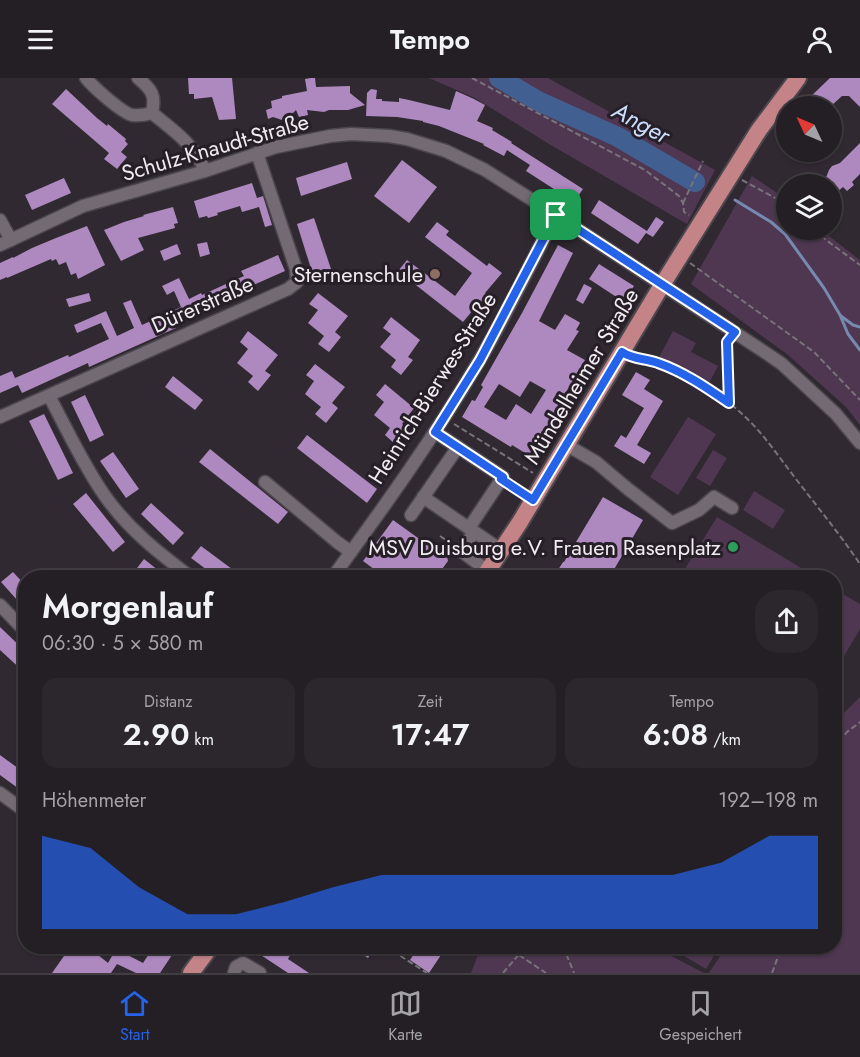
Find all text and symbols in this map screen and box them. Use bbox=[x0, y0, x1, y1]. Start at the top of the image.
text: Tempo bbox=[390, 20, 470, 59]
icon: menu bbox=[24, 23, 57, 56]
icon: person bbox=[803, 23, 836, 56]
water label: Anger bbox=[605, 92, 678, 153]
north arrow bbox=[776, 96, 842, 162]
map controls bbox=[776, 96, 842, 240]
street label: Schulz-Knaudt-Straße bbox=[118, 105, 312, 189]
button: layers bbox=[776, 174, 842, 240]
pin bbox=[530, 189, 581, 240]
icon: arrive bbox=[539, 198, 572, 231]
place label: Sternenschule bbox=[293, 258, 423, 290]
street label: Dürerstraße bbox=[146, 267, 258, 341]
marker: Sternenschule bbox=[428, 267, 442, 281]
street label: Mündelheimer Straße bbox=[516, 282, 646, 470]
street label: Heinrich-Bierwes-Straße bbox=[360, 286, 504, 490]
place label: MSV Duisburg e.V. Frauen Rasenplatz bbox=[368, 531, 721, 563]
marker: MSV Duisburg e.V. Frauen Rasenplatz bbox=[726, 540, 740, 554]
text: Morgenlauf bbox=[42, 583, 213, 630]
button: share bbox=[755, 590, 818, 653]
text: 06:30 · 5 × 580 m bbox=[42, 629, 203, 658]
text: Distanz bbox=[144, 690, 193, 713]
text: Zeit bbox=[418, 690, 442, 713]
text: Tempo bbox=[669, 690, 714, 713]
text: 2.90 bbox=[123, 713, 190, 756]
text: 17:47 bbox=[391, 713, 469, 756]
text: 6:08 bbox=[642, 713, 708, 756]
text: km bbox=[190, 728, 214, 751]
text: /km bbox=[708, 728, 741, 751]
text: Höhenmeter bbox=[42, 786, 146, 815]
text: 192–198 m bbox=[718, 786, 818, 815]
tab: Start bbox=[118, 987, 151, 1046]
tab: Karte bbox=[388, 987, 423, 1046]
tab: Gespeichert bbox=[659, 987, 742, 1046]

